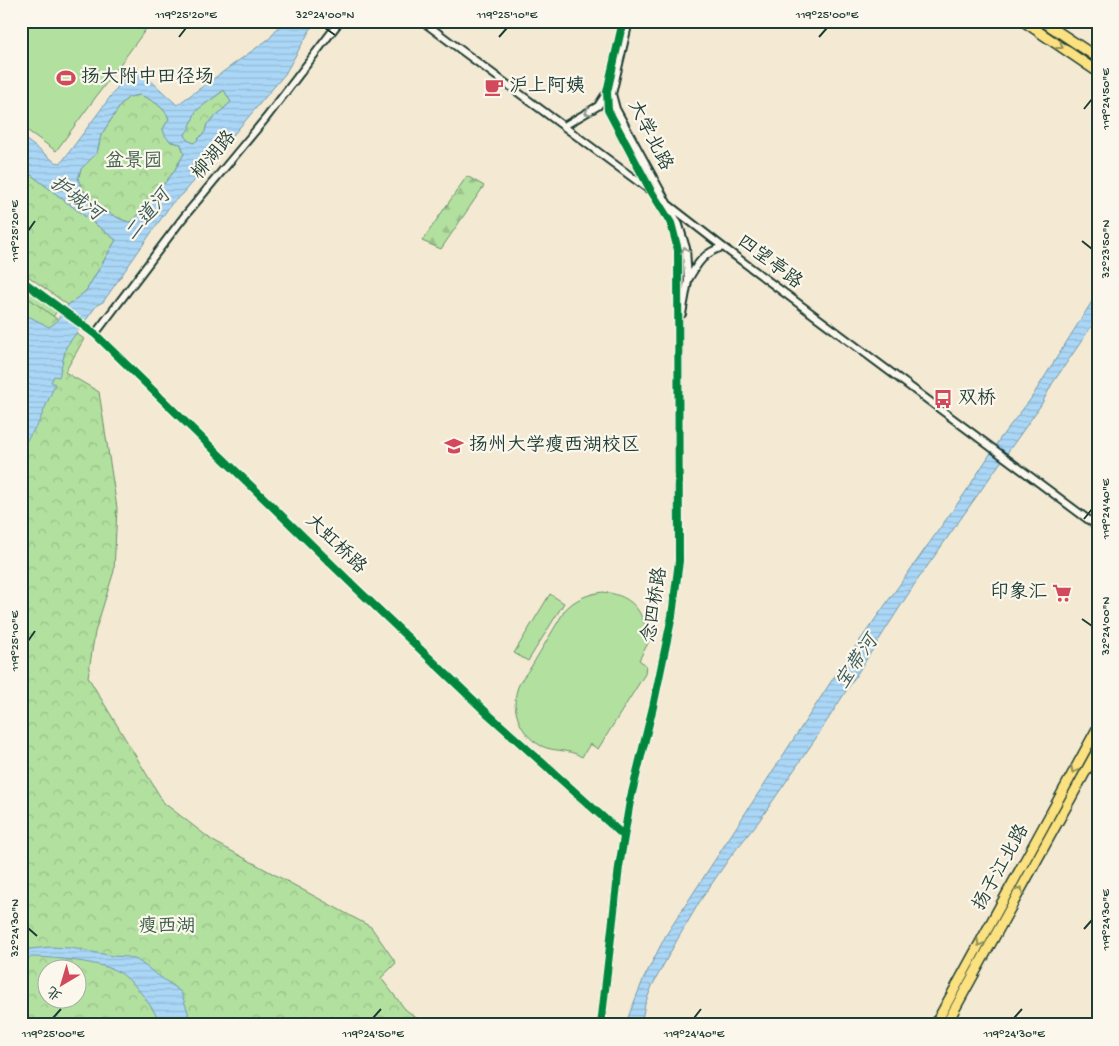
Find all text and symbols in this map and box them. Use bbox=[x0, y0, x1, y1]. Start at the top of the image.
text: 119°25'20"E bbox=[154, 9, 217, 23]
text: 32°24'00"N bbox=[295, 9, 354, 23]
text: 119°25'10"E bbox=[476, 9, 538, 23]
text: 119°25'00"E bbox=[795, 9, 859, 23]
one-way arrow bbox=[1055, 40, 1064, 50]
place label: 扬大附中田径场 bbox=[81, 66, 214, 90]
sports icon: 扬大附中田径场 bbox=[55, 67, 77, 89]
text: 119°24'50"E bbox=[1100, 68, 1114, 131]
place label: 沪上阿姨 bbox=[509, 75, 585, 99]
cafe icon: 沪上阿姨 bbox=[483, 76, 505, 98]
street label: 大学北路 bbox=[621, 96, 677, 175]
one-way arrow bbox=[584, 105, 593, 115]
street label: 柳湖路 bbox=[187, 126, 242, 185]
park label: 盆景园 bbox=[105, 150, 163, 174]
water label: 护城河 bbox=[44, 171, 109, 229]
water label: 二道河 bbox=[120, 182, 179, 247]
text: 119°25'20"E bbox=[9, 200, 23, 263]
text: 32°23'50"N bbox=[1100, 220, 1114, 279]
street label: 四望亭路 bbox=[732, 230, 807, 295]
one-way arrow bbox=[680, 246, 691, 254]
place label: 双桥 bbox=[958, 387, 996, 411]
bus stop icon: 双桥 bbox=[932, 388, 954, 410]
place label: 扬州大学瘦西湖校区 bbox=[469, 434, 640, 458]
school or university icon: 扬州大学瘦西湖校区 bbox=[443, 435, 465, 457]
text: 119°24'40"E bbox=[1100, 478, 1114, 540]
street label: 大虹桥路 bbox=[300, 510, 371, 580]
street label: 念四桥路 bbox=[637, 565, 673, 644]
place label: 印象汇 bbox=[990, 581, 1047, 605]
supermarket icon: 印象汇 bbox=[1051, 582, 1073, 604]
text: 32°24'00"N bbox=[1100, 597, 1114, 656]
text: 119°25'10"E bbox=[9, 610, 23, 672]
water label: 宝带河 bbox=[830, 628, 886, 694]
one-way arrow bbox=[1071, 764, 1081, 773]
street label: 扬子江北路 bbox=[968, 820, 1035, 915]
one-way arrow bbox=[1014, 886, 1024, 895]
text: 119°24'30"E bbox=[1100, 889, 1114, 952]
text: 32°24'30"N bbox=[9, 899, 23, 958]
park label: 瘦西湖 bbox=[138, 915, 196, 939]
one-way arrow bbox=[976, 938, 986, 947]
north arrow bbox=[38, 958, 88, 1008]
text: 北 bbox=[45, 981, 66, 1003]
text: 119°25'00"E bbox=[21, 1028, 85, 1042]
text: 119°24'50"E bbox=[341, 1028, 404, 1042]
text: 119°24'40"E bbox=[663, 1028, 725, 1042]
text: 119°24'30"E bbox=[982, 1028, 1045, 1042]

